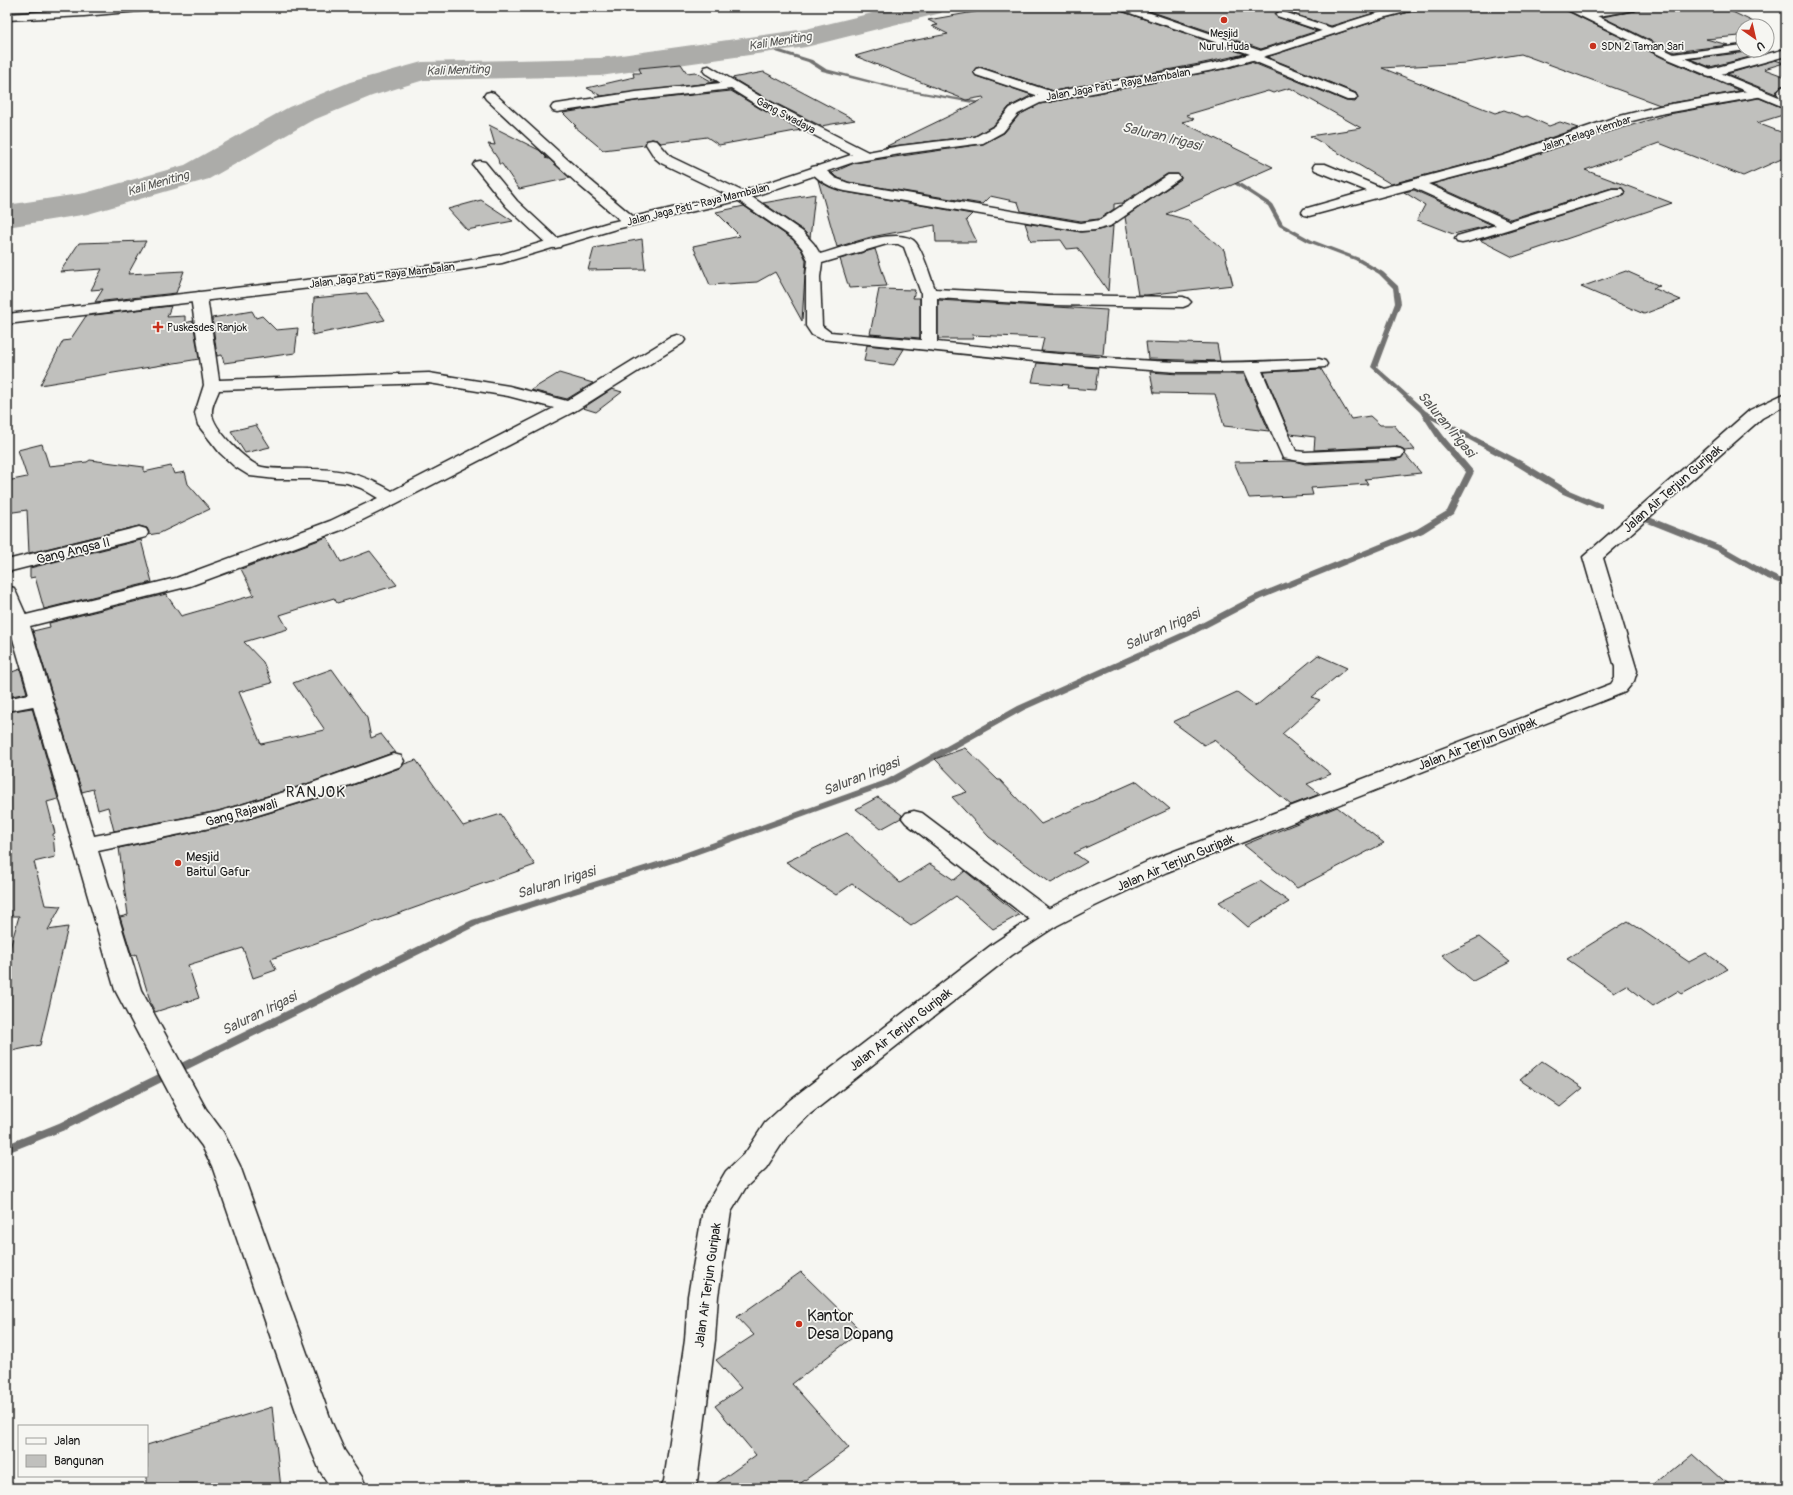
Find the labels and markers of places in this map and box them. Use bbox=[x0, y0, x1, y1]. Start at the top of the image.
marker: Mesjid Nurul Huda bbox=[1219, 15, 1229, 25]
place label: Mesjid Nurul Huda bbox=[1199, 27, 1249, 53]
place label: SDN 2 Taman Sari bbox=[1601, 40, 1684, 53]
marker: SDN 2 Taman Sari bbox=[1588, 41, 1598, 51]
marker: Puskesdes Ranjok bbox=[152, 321, 164, 333]
place label: Puskesdes Ranjok bbox=[167, 321, 247, 334]
place label: Mesjid Baitul Gafur bbox=[186, 849, 250, 880]
marker: Mesjid Baitul Gafur bbox=[173, 858, 183, 868]
place label: Kantor Desa Dopang bbox=[807, 1306, 893, 1344]
marker: Kantor Desa Dopang bbox=[794, 1319, 804, 1329]

